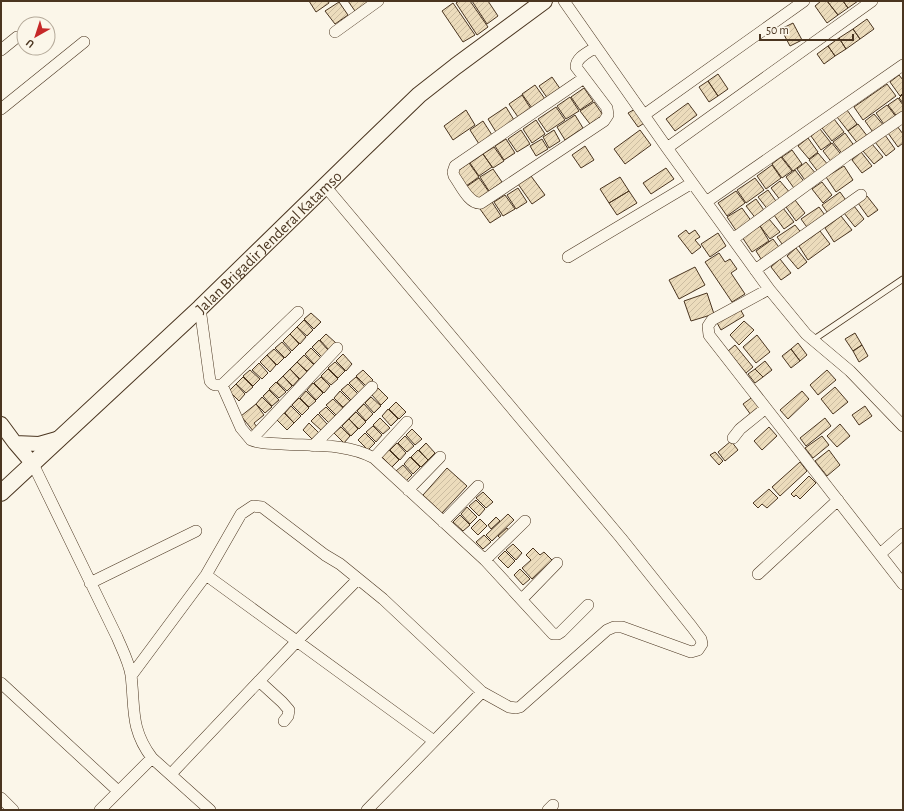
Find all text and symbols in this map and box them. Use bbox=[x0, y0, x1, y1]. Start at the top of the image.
north arrow bbox=[16, 16, 56, 56]
scale bar bbox=[760, 16, 853, 42]
text: 50 m bbox=[766, 24, 789, 36]
text: U bbox=[24, 37, 36, 50]
street label: Jalan Brigadir Jenderal Katamso bbox=[193, 168, 345, 317]

